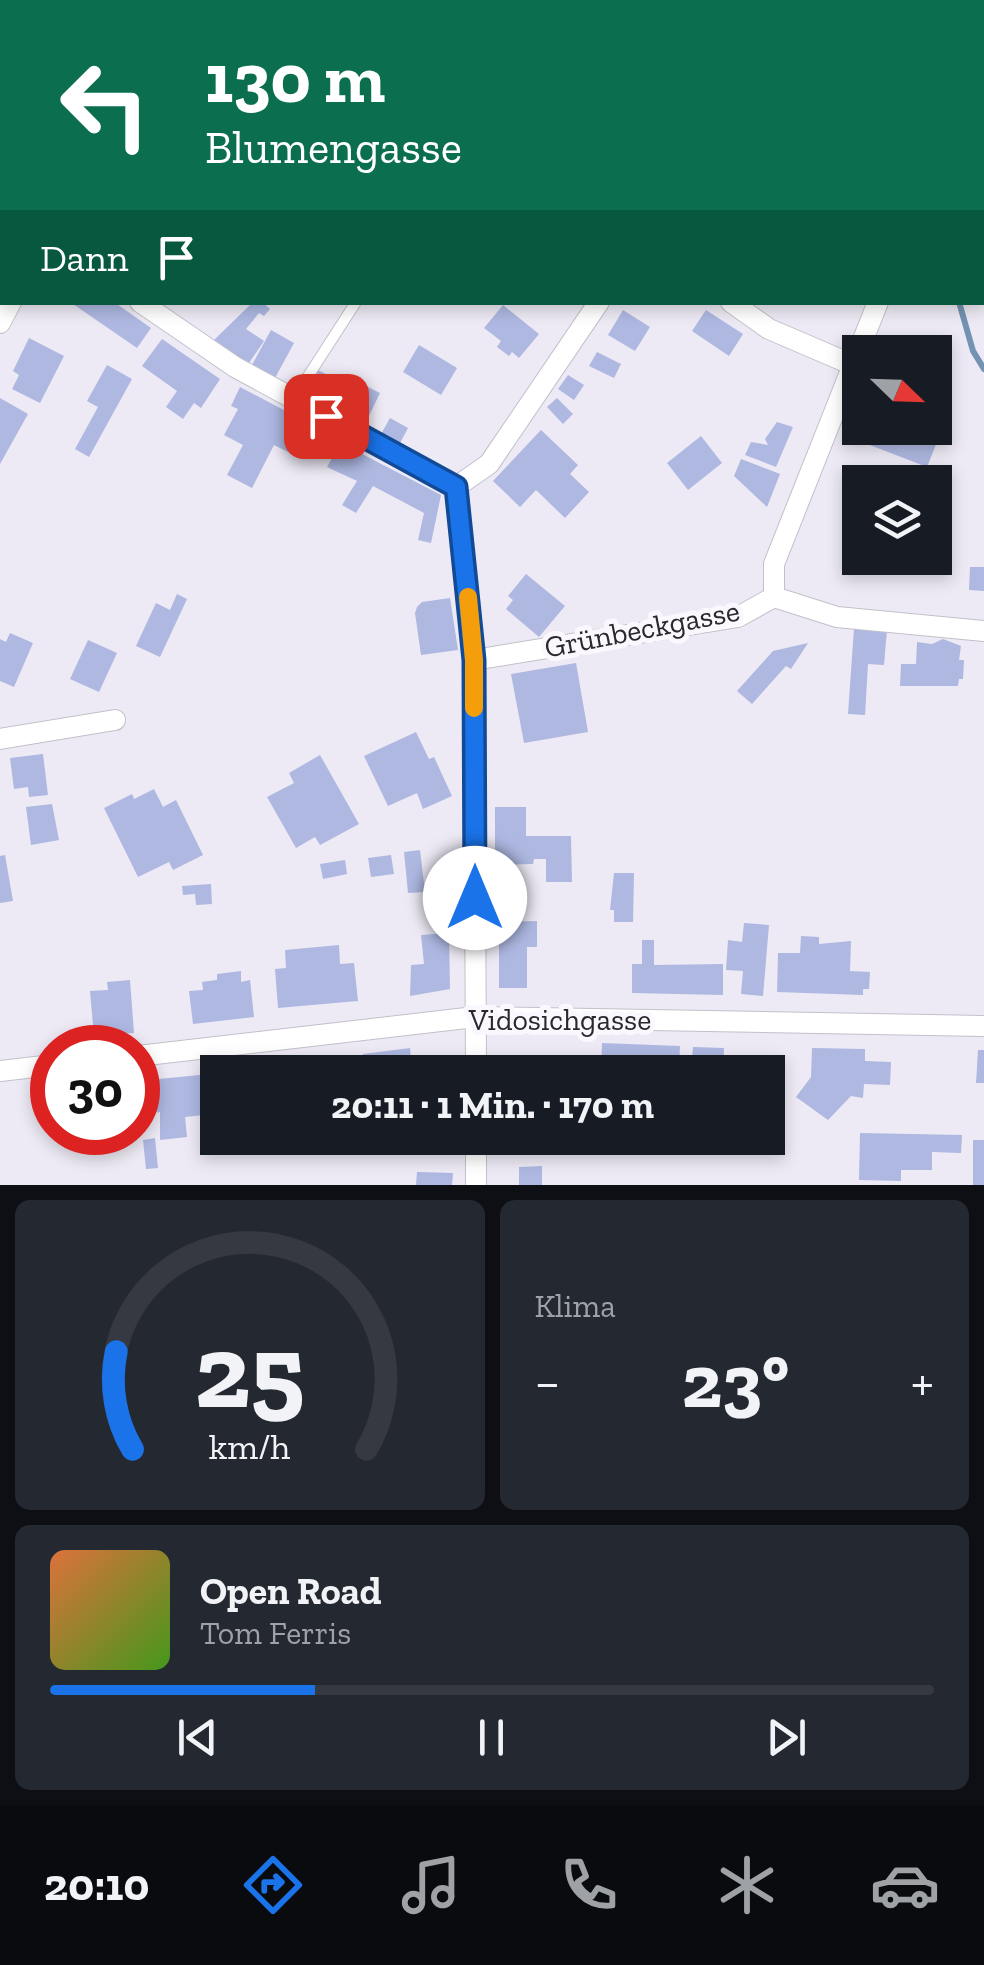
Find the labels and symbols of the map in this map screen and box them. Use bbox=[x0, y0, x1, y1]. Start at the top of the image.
north arrow bbox=[842, 335, 952, 445]
pin bbox=[284, 374, 369, 459]
street label: Grünbeckgasse bbox=[541, 592, 743, 666]
position arrow bbox=[423, 846, 527, 950]
street label: Vidosichgasse bbox=[468, 1002, 651, 1038]
speed limit sign: 30 bbox=[30, 1025, 160, 1155]

